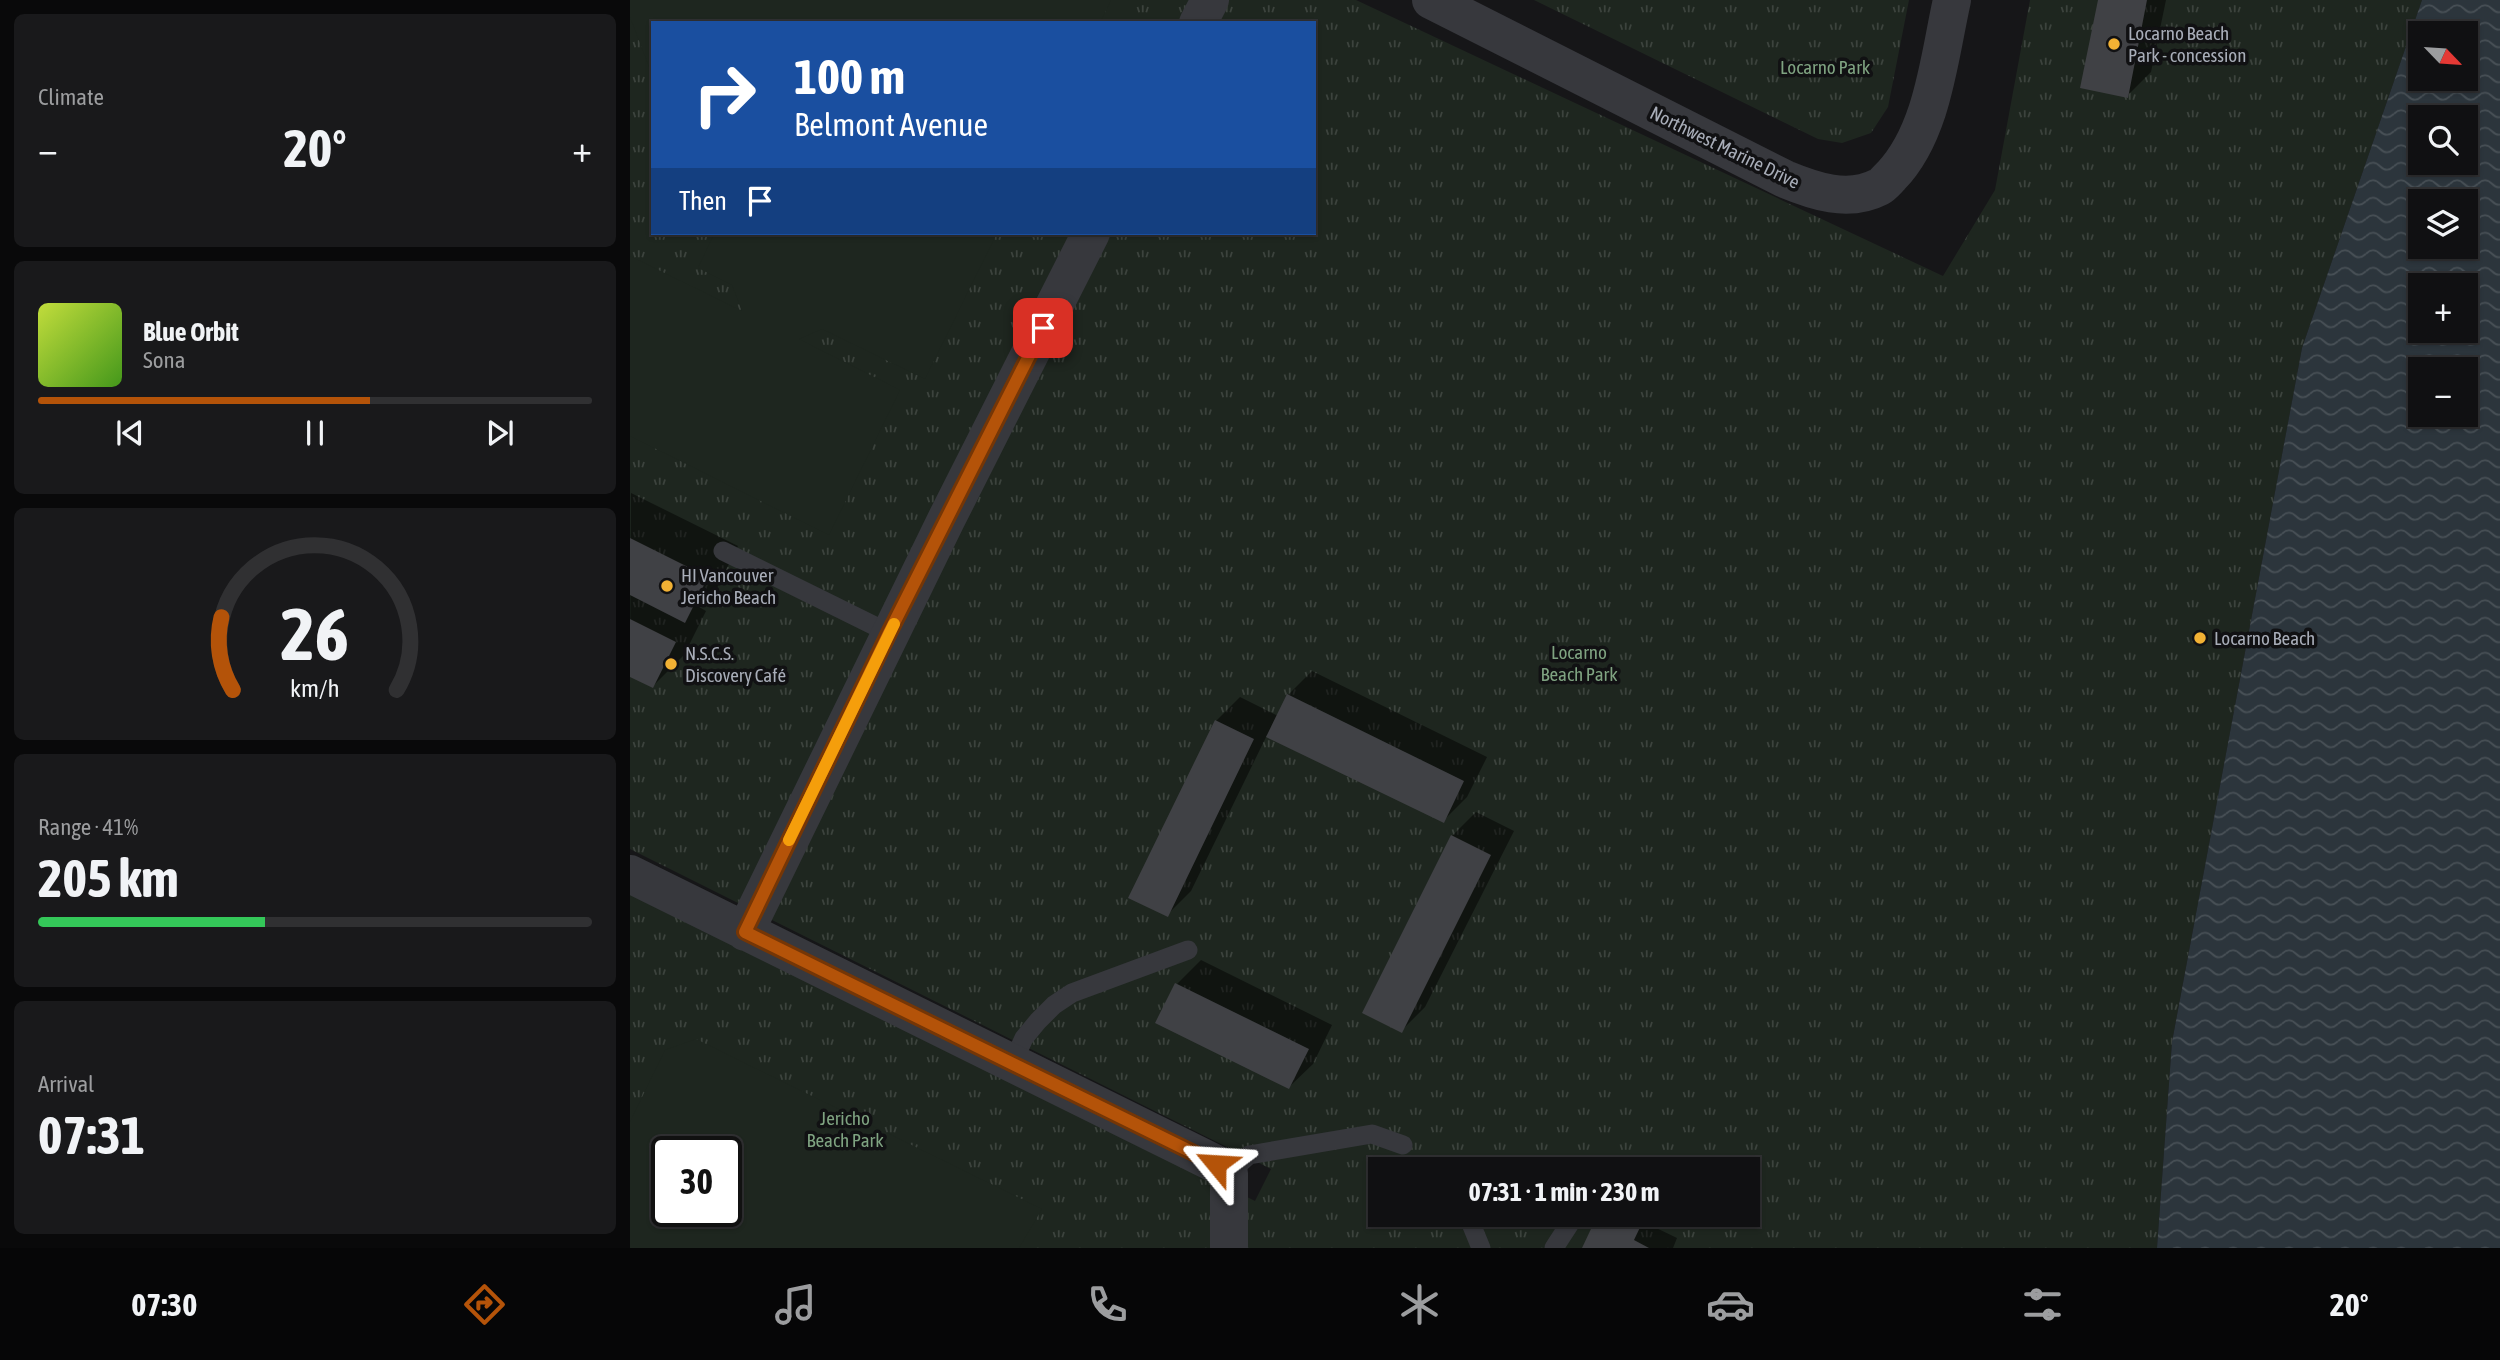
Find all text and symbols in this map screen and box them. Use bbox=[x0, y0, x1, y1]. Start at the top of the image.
north arrow bbox=[2408, 21, 2478, 91]
map controls bbox=[2408, 21, 2478, 427]
place label: Locarno Beach Park - concession bbox=[2128, 22, 2246, 66]
marker: Locarno Beach Park - concession bbox=[2106, 36, 2122, 52]
text: 100 m bbox=[794, 48, 905, 104]
icon: right bbox=[679, 49, 770, 140]
park label: Locarno Park bbox=[1780, 56, 1871, 78]
text: Climate bbox=[38, 84, 104, 110]
street label: Northwest Marine Drive bbox=[1647, 101, 1803, 193]
button: search bbox=[2408, 105, 2478, 175]
text: Belmont Avenue bbox=[794, 106, 988, 143]
text: 20° bbox=[283, 118, 347, 178]
text: − bbox=[38, 127, 58, 170]
text: + bbox=[572, 127, 592, 170]
icon: arrive bbox=[741, 182, 779, 220]
text: Then bbox=[679, 186, 727, 216]
button: layers bbox=[2408, 189, 2478, 259]
button: + bbox=[2408, 273, 2478, 343]
pin bbox=[1013, 298, 1073, 358]
icon: arrive bbox=[1024, 309, 1062, 347]
text: Blue Orbit bbox=[143, 317, 239, 347]
text: Sona bbox=[143, 347, 185, 373]
button: − bbox=[2408, 357, 2478, 427]
icon: previous bbox=[111, 414, 149, 452]
icon: pause bbox=[296, 414, 334, 452]
icon: next bbox=[481, 414, 519, 452]
place label: HI Vancouver Jericho Beach bbox=[681, 564, 776, 608]
marker: HI Vancouver Jericho Beach bbox=[659, 578, 675, 594]
text: 26 bbox=[281, 592, 349, 675]
place label: Locarno Beach bbox=[2214, 627, 2315, 649]
marker: Locarno Beach bbox=[2192, 630, 2208, 646]
park label: Locarno Beach Park bbox=[1540, 641, 1618, 685]
place label: N.S.C.S. Discovery Café bbox=[685, 642, 786, 686]
marker: N.S.C.S. Discovery Café bbox=[663, 656, 679, 672]
text: km/h bbox=[290, 674, 340, 702]
text: Range · 41% bbox=[38, 814, 138, 840]
text: 205 km bbox=[38, 848, 179, 908]
text: Arrival bbox=[38, 1071, 94, 1097]
text: 07:31 bbox=[38, 1105, 145, 1165]
park label: Jericho Beach Park bbox=[806, 1107, 884, 1151]
position arrow bbox=[1179, 1127, 1253, 1201]
speed limit sign: 30 bbox=[651, 1136, 742, 1227]
text: 07:31 · 1 min · 230 m bbox=[1469, 1177, 1659, 1207]
icon: directions bbox=[460, 1280, 509, 1329]
icon: music bbox=[771, 1280, 820, 1329]
icon: phone bbox=[1083, 1280, 1132, 1329]
icon: climate bbox=[1395, 1280, 1444, 1329]
icon: car bbox=[1706, 1280, 1755, 1329]
icon: filters bbox=[2018, 1280, 2067, 1329]
text: 07:30 bbox=[131, 1286, 197, 1323]
text: 20° bbox=[2330, 1286, 2369, 1323]

